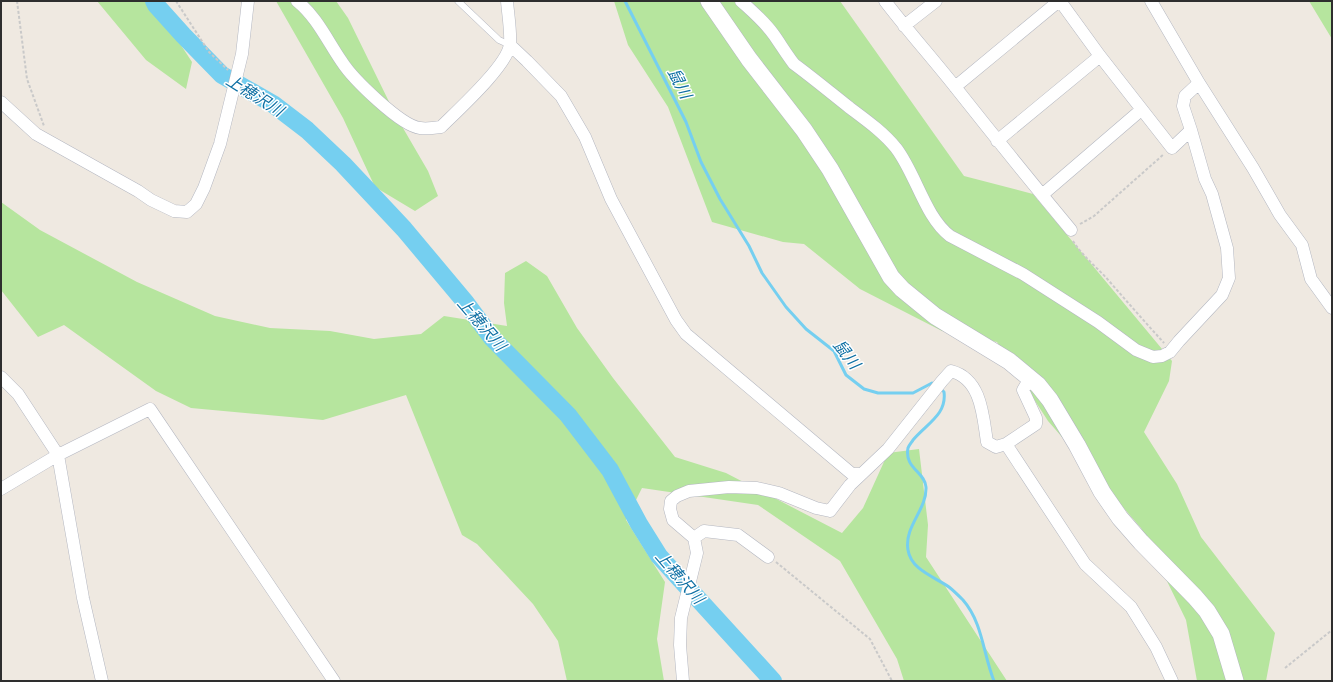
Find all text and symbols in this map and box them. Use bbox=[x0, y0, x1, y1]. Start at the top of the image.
water label: 鼠川 bbox=[664, 64, 697, 104]
water label: 上穂沢川 bbox=[223, 70, 289, 121]
water label: 上穂沢川 bbox=[453, 293, 512, 356]
water label: 鼠川 bbox=[829, 335, 866, 374]
water label: 上穂沢川 bbox=[651, 546, 710, 609]

